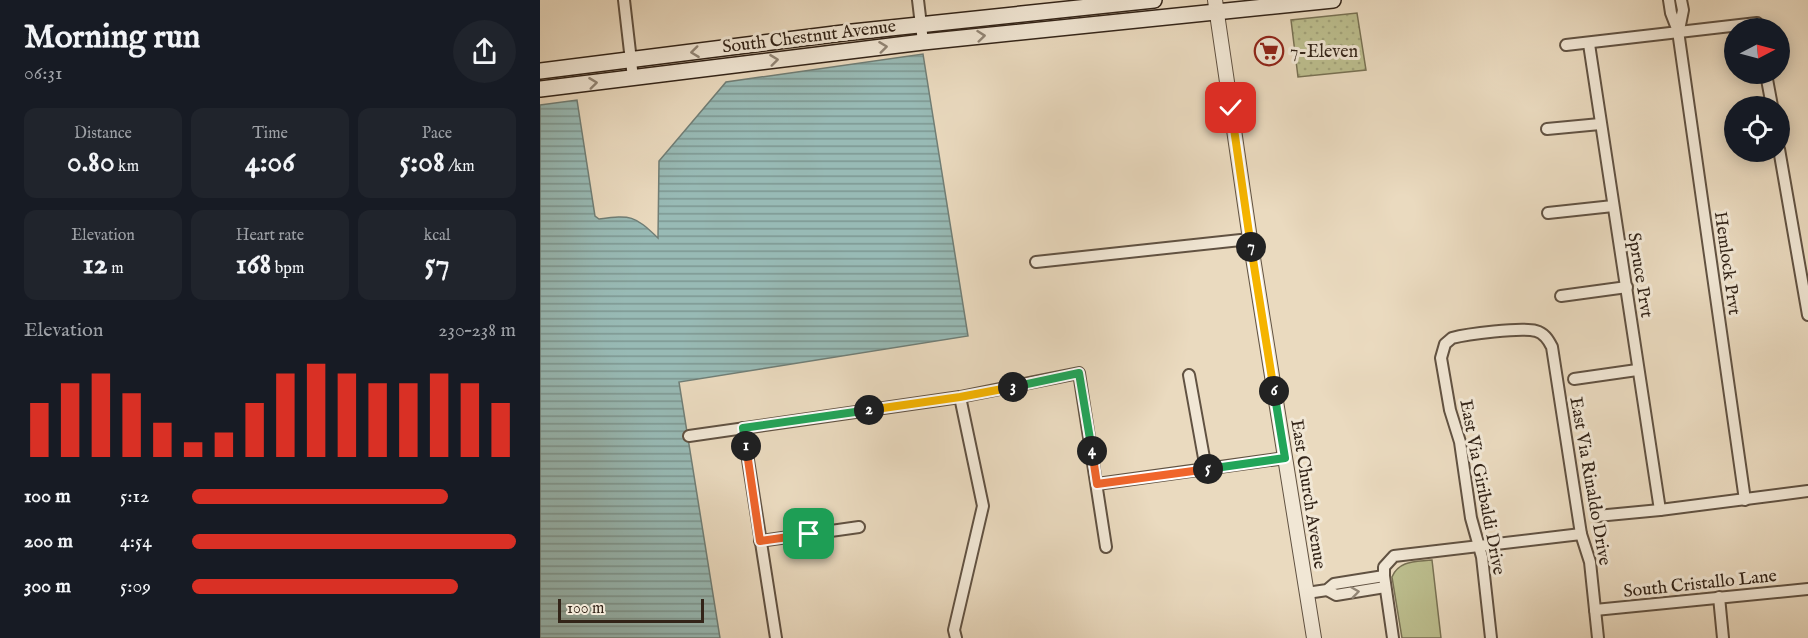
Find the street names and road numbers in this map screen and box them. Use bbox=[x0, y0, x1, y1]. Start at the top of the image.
street label: South Chestnut Avenue bbox=[721, 15, 897, 60]
street label: Hemlock Prvt bbox=[1708, 210, 1745, 316]
street label: Spruce Prvt bbox=[1621, 231, 1658, 319]
street label: East Via Rinaldo Drive bbox=[1563, 395, 1616, 567]
street label: East Via Giribaldi Drive bbox=[1453, 398, 1510, 577]
street label: East Church Avenue bbox=[1284, 418, 1331, 571]
street label: South Cristallo Lane bbox=[1622, 565, 1778, 604]

